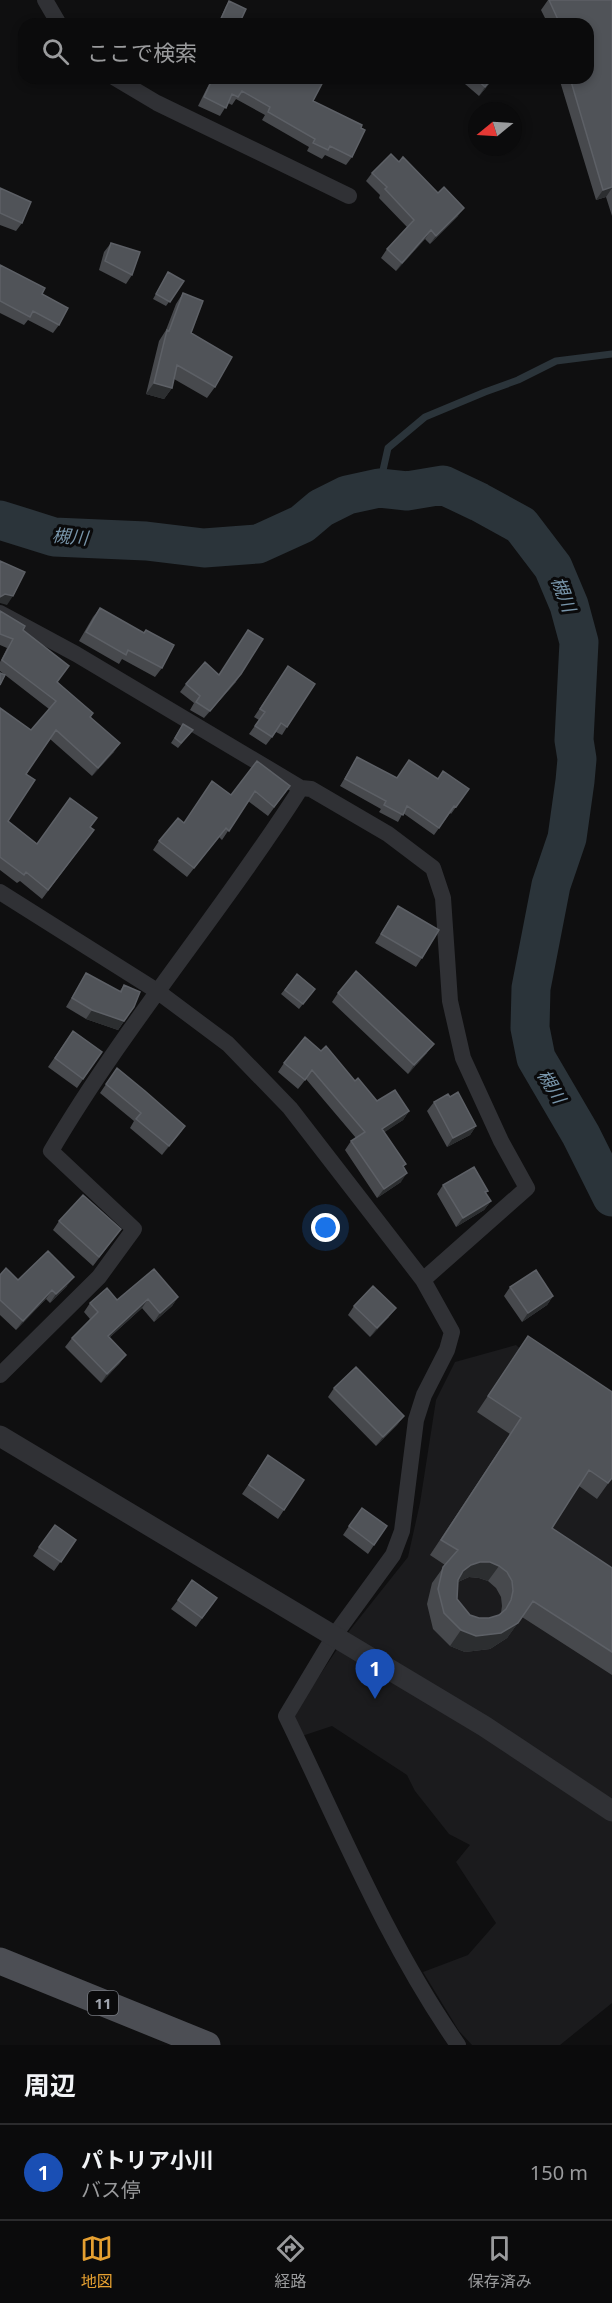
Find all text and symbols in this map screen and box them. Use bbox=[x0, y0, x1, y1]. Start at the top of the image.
search box bbox=[18, 18, 594, 84]
icon: search bbox=[39, 35, 72, 68]
text: ここで検索 bbox=[87, 37, 197, 67]
north arrow bbox=[468, 102, 522, 156]
water label: 槻川 bbox=[51, 522, 91, 550]
water label: 槻川 bbox=[546, 573, 582, 617]
water label: 槻川 bbox=[532, 1064, 573, 1109]
your location bbox=[311, 1213, 340, 1242]
pin: 1 bbox=[356, 1650, 394, 1699]
road number: 11 bbox=[88, 1991, 118, 2015]
text: 周辺 bbox=[24, 2067, 76, 2103]
text: パトリア小川 bbox=[81, 2144, 214, 2174]
text: 1 bbox=[38, 2159, 49, 2186]
text: 150 m bbox=[530, 2159, 588, 2186]
text: バス停 bbox=[81, 2176, 141, 2203]
tab: 地図 bbox=[80, 2232, 113, 2292]
tab: 経路 bbox=[274, 2232, 307, 2292]
tab: 保存済み bbox=[468, 2232, 532, 2292]

